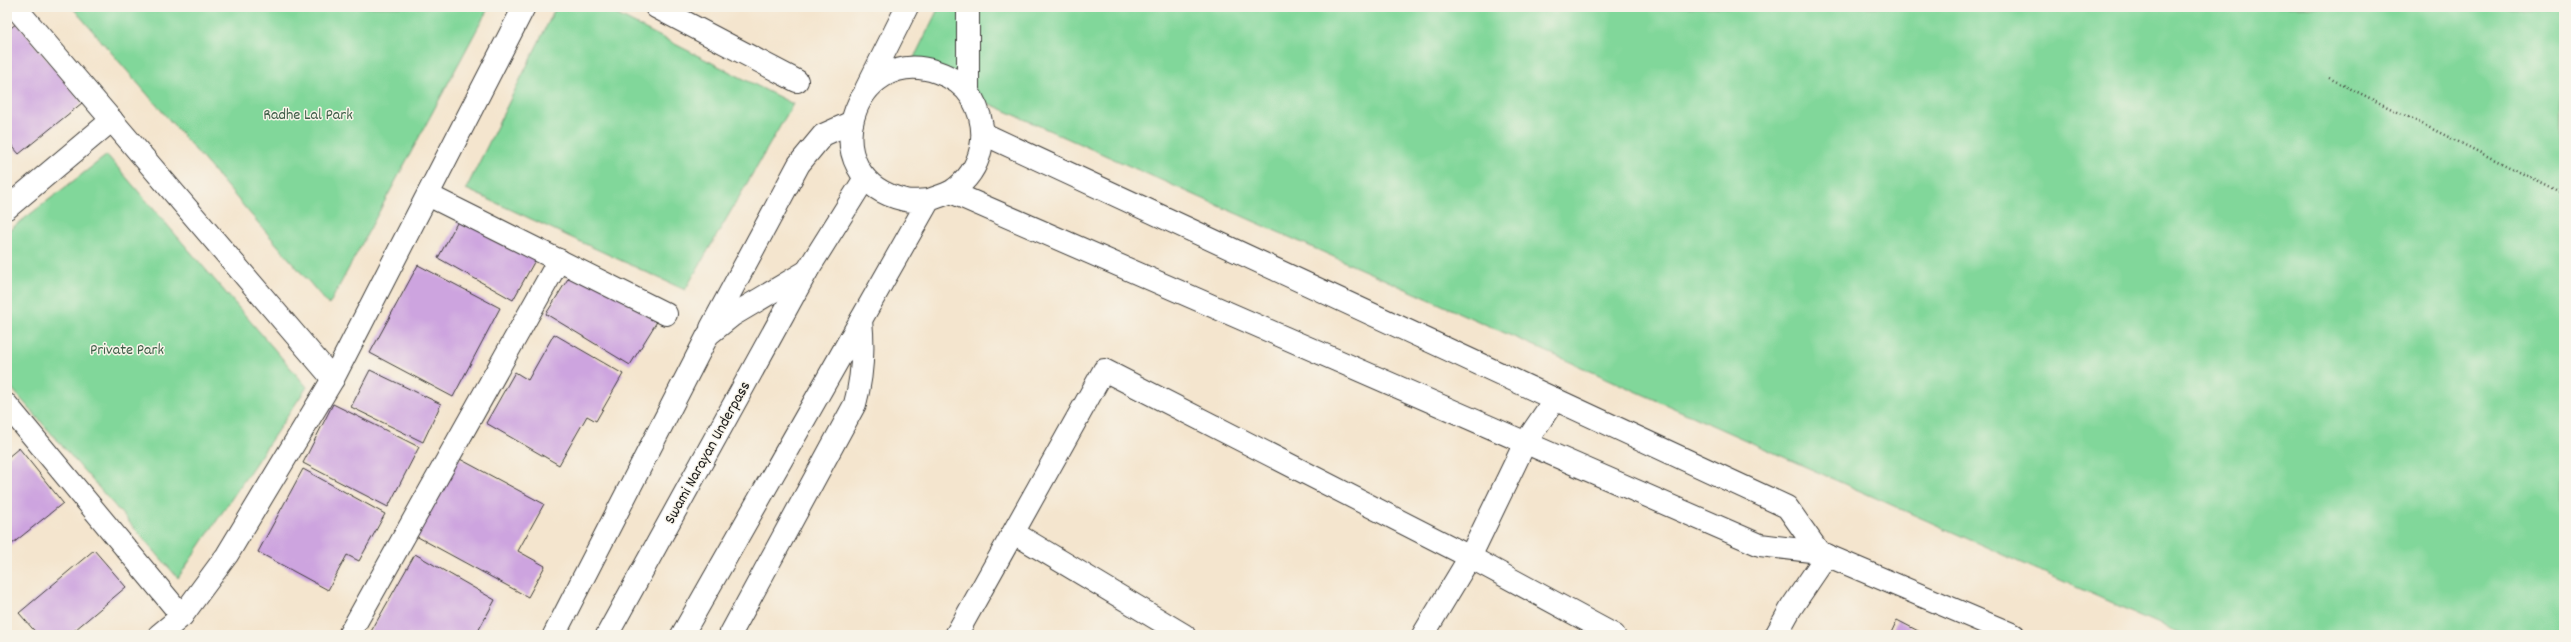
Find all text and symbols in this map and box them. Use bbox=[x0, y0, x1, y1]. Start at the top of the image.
park label: Radhe Lal Park bbox=[263, 104, 353, 127]
park label: Private Park bbox=[90, 339, 164, 362]
street label: Swami Narayan Underpass bbox=[659, 377, 757, 529]

